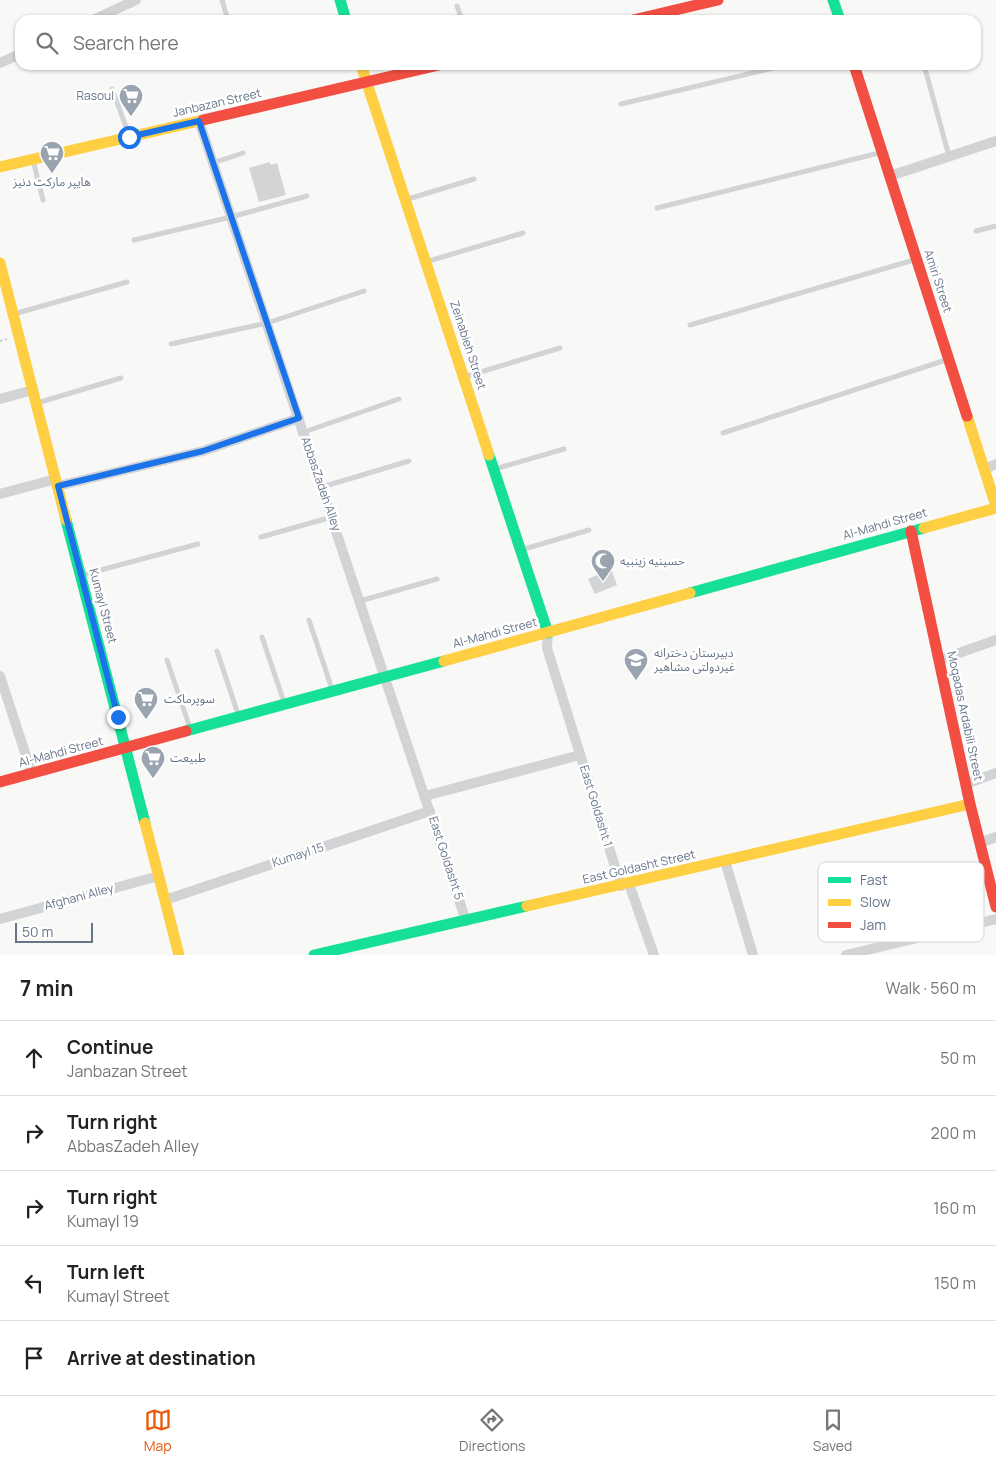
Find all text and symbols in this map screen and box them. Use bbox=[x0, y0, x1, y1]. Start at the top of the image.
search box bbox=[15, 15, 981, 70]
icon: search bbox=[33, 29, 61, 57]
text: Search here bbox=[73, 30, 179, 56]
supermarket icon: Rasoul bbox=[118, 83, 144, 117]
street label: Janbazan Street bbox=[171, 84, 263, 121]
place label: Rasoul bbox=[76, 87, 114, 104]
route start bbox=[118, 126, 141, 149]
supermarket icon: هایپر مارکت دنیز bbox=[39, 140, 65, 174]
place label: هایپر مارکت دنیز bbox=[12, 173, 91, 190]
street label: Amiri Street bbox=[920, 247, 957, 315]
street label: Zeinabieh Street bbox=[446, 298, 491, 392]
street label: AbbasZadeh Alley bbox=[297, 434, 346, 534]
street label: Al-Mahdi Street bbox=[841, 503, 929, 544]
mosque icon: حسینیه زینبیه bbox=[590, 548, 616, 582]
place label: حسینیه زینبیه bbox=[620, 552, 685, 569]
street label: Kumayl Street bbox=[85, 566, 122, 645]
street label: Al-Mahdi Street bbox=[451, 613, 539, 652]
place label: دبیرستان دخترانه غیردولتی مشاهیر bbox=[653, 644, 735, 675]
school or university icon: دبیرستان دخترانه غیردولتی مشاهیر bbox=[623, 647, 649, 681]
street label: Moqadas Ardabili Street bbox=[943, 649, 988, 782]
supermarket icon: سوپرماکت bbox=[133, 686, 159, 720]
place label: سوپرماکت bbox=[164, 690, 215, 707]
route end bbox=[107, 706, 130, 729]
street label: Al-Mahdi Street bbox=[17, 732, 105, 771]
supermarket icon: طبیعت bbox=[140, 745, 166, 779]
place label: طبیعت bbox=[170, 749, 206, 766]
street label: East Goldasht 1 bbox=[576, 763, 617, 849]
street label: East Goldasht 5 bbox=[425, 814, 468, 902]
street label: Kumayl 15 bbox=[270, 838, 326, 871]
street label: East Goldasht Street bbox=[581, 845, 697, 888]
legend bbox=[818, 862, 984, 942]
text: Fast bbox=[860, 870, 888, 889]
street label: Afghani Alley bbox=[42, 879, 116, 914]
text: Slow bbox=[860, 892, 891, 911]
text: Jam bbox=[860, 915, 886, 934]
scale bar bbox=[15, 920, 92, 943]
text: 50 m bbox=[22, 922, 53, 941]
text: 7 min bbox=[20, 974, 73, 1002]
text: Walk · 560 m bbox=[885, 977, 976, 999]
text: Continue bbox=[67, 1034, 153, 1060]
icon: ahead bbox=[20, 1044, 48, 1072]
text: 50 m bbox=[940, 1047, 976, 1069]
text: Janbazan Street bbox=[67, 1060, 188, 1082]
text: Turn right bbox=[67, 1109, 157, 1135]
icon: right bbox=[20, 1119, 48, 1147]
text: 200 m bbox=[931, 1122, 976, 1144]
text: AbbasZadeh Alley bbox=[67, 1135, 199, 1157]
text: Turn right bbox=[67, 1184, 157, 1210]
icon: right bbox=[20, 1194, 48, 1222]
text: 160 m bbox=[933, 1197, 976, 1219]
text: Kumayl 19 bbox=[67, 1210, 139, 1232]
text: Turn left bbox=[67, 1259, 145, 1285]
icon: left bbox=[20, 1269, 48, 1297]
text: 150 m bbox=[934, 1272, 976, 1294]
text: Kumayl Street bbox=[67, 1285, 170, 1307]
icon: arrive bbox=[20, 1344, 48, 1372]
text: Arrive at destination bbox=[67, 1345, 256, 1371]
tab: Map bbox=[144, 1406, 172, 1455]
tab: Directions bbox=[459, 1406, 525, 1455]
tab: Saved bbox=[813, 1406, 852, 1455]

